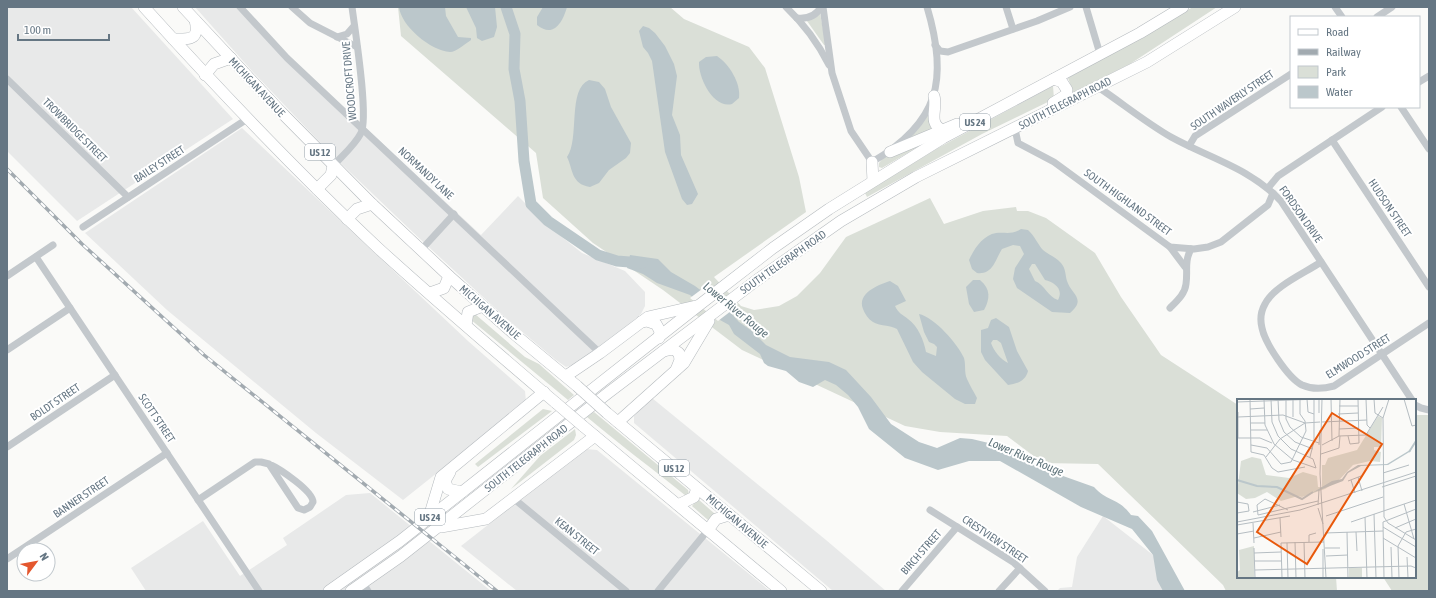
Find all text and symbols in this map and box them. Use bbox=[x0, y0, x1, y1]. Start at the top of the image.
scale bar bbox=[18, 16, 109, 42]
legend bbox=[1290, 16, 1420, 108]
text: 100 m bbox=[24, 23, 51, 37]
text: Road bbox=[1326, 25, 1349, 39]
street label: WOODCROFT DRIVE bbox=[340, 41, 358, 121]
text: Railway bbox=[1326, 45, 1361, 59]
street label: MICHIGAN AVENUE bbox=[227, 55, 288, 119]
text: Park bbox=[1326, 65, 1347, 79]
street label: SOUTH WAVERLY STREET bbox=[1188, 68, 1276, 132]
street label: SOUTH TELEGRAPH ROAD bbox=[1017, 74, 1113, 132]
text: Water bbox=[1326, 85, 1353, 99]
street label: TROWBRIDGE STREET bbox=[41, 96, 110, 165]
road number: US 24 bbox=[960, 114, 990, 130]
street label: BAILEY STREET bbox=[131, 143, 187, 185]
road number: US 12 bbox=[305, 144, 335, 160]
street label: NORMANDY LANE bbox=[396, 144, 456, 202]
street label: SOUTH HIGHLAND STREET bbox=[1082, 166, 1174, 238]
street label: HUDSON STREET bbox=[1366, 177, 1414, 239]
street label: FORDSON DRIVE bbox=[1277, 183, 1325, 245]
street label: SOUTH TELEGRAPH ROAD bbox=[738, 228, 828, 296]
water label: Lower River Rouge bbox=[700, 279, 772, 341]
street label: MICHIGAN AVENUE bbox=[457, 282, 523, 342]
street label: ELMWOOD STREET bbox=[1324, 331, 1393, 381]
street label: BOLDT STREET bbox=[28, 381, 82, 423]
street label: SCOTT STREET bbox=[136, 391, 178, 445]
inset map bbox=[1237, 399, 1416, 578]
street label: SOUTH TELEGRAPH ROAD bbox=[482, 422, 570, 494]
water label: Lower River Rouge bbox=[986, 435, 1066, 479]
road number: US 12 bbox=[659, 460, 689, 476]
street label: BANNER STREET bbox=[51, 474, 111, 520]
street label: MICHIGAN AVENUE bbox=[704, 492, 770, 550]
road number: US 24 bbox=[415, 509, 445, 525]
street label: CRESTVIEW STREET bbox=[960, 513, 1030, 565]
street label: KEAN STREET bbox=[553, 515, 601, 557]
street label: BIRCH STREET bbox=[898, 527, 944, 577]
north arrow bbox=[16, 542, 56, 582]
text: N bbox=[38, 551, 51, 563]

